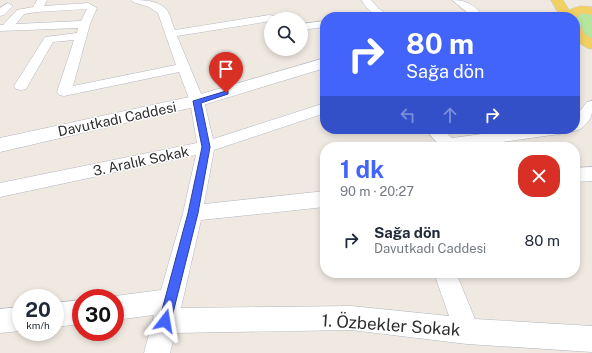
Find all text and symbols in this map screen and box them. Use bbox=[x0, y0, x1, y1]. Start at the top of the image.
map controls bbox=[264, 12, 308, 56]
button: search bbox=[264, 12, 308, 56]
text: 80 m bbox=[406, 27, 474, 60]
icon: right bbox=[340, 28, 392, 80]
pin bbox=[209, 52, 243, 93]
icon: arrive bbox=[215, 58, 237, 80]
text: Sağa dön bbox=[406, 61, 484, 82]
street label: Davutkadı Caddesi bbox=[56, 99, 178, 139]
icon: left bbox=[397, 104, 419, 126]
icon: ahead bbox=[439, 104, 461, 126]
icon: right bbox=[481, 104, 503, 126]
street label: 3. Aralık Sokak bbox=[92, 143, 191, 179]
text: 1 dk bbox=[340, 155, 384, 183]
button: close bbox=[518, 155, 560, 197]
text: 90 m · 20:27 bbox=[340, 184, 414, 199]
text: Sağa dön bbox=[374, 224, 440, 241]
icon: right bbox=[340, 229, 362, 251]
text: 80 m bbox=[525, 232, 560, 249]
text: Davutkadı Caddesi bbox=[374, 241, 486, 256]
speed limit sign: 30 bbox=[72, 289, 124, 341]
text: 20 bbox=[25, 298, 51, 322]
position arrow bbox=[144, 300, 186, 342]
street label: 1. Özbekler Sokak bbox=[321, 310, 462, 340]
text: km/h bbox=[26, 319, 50, 331]

